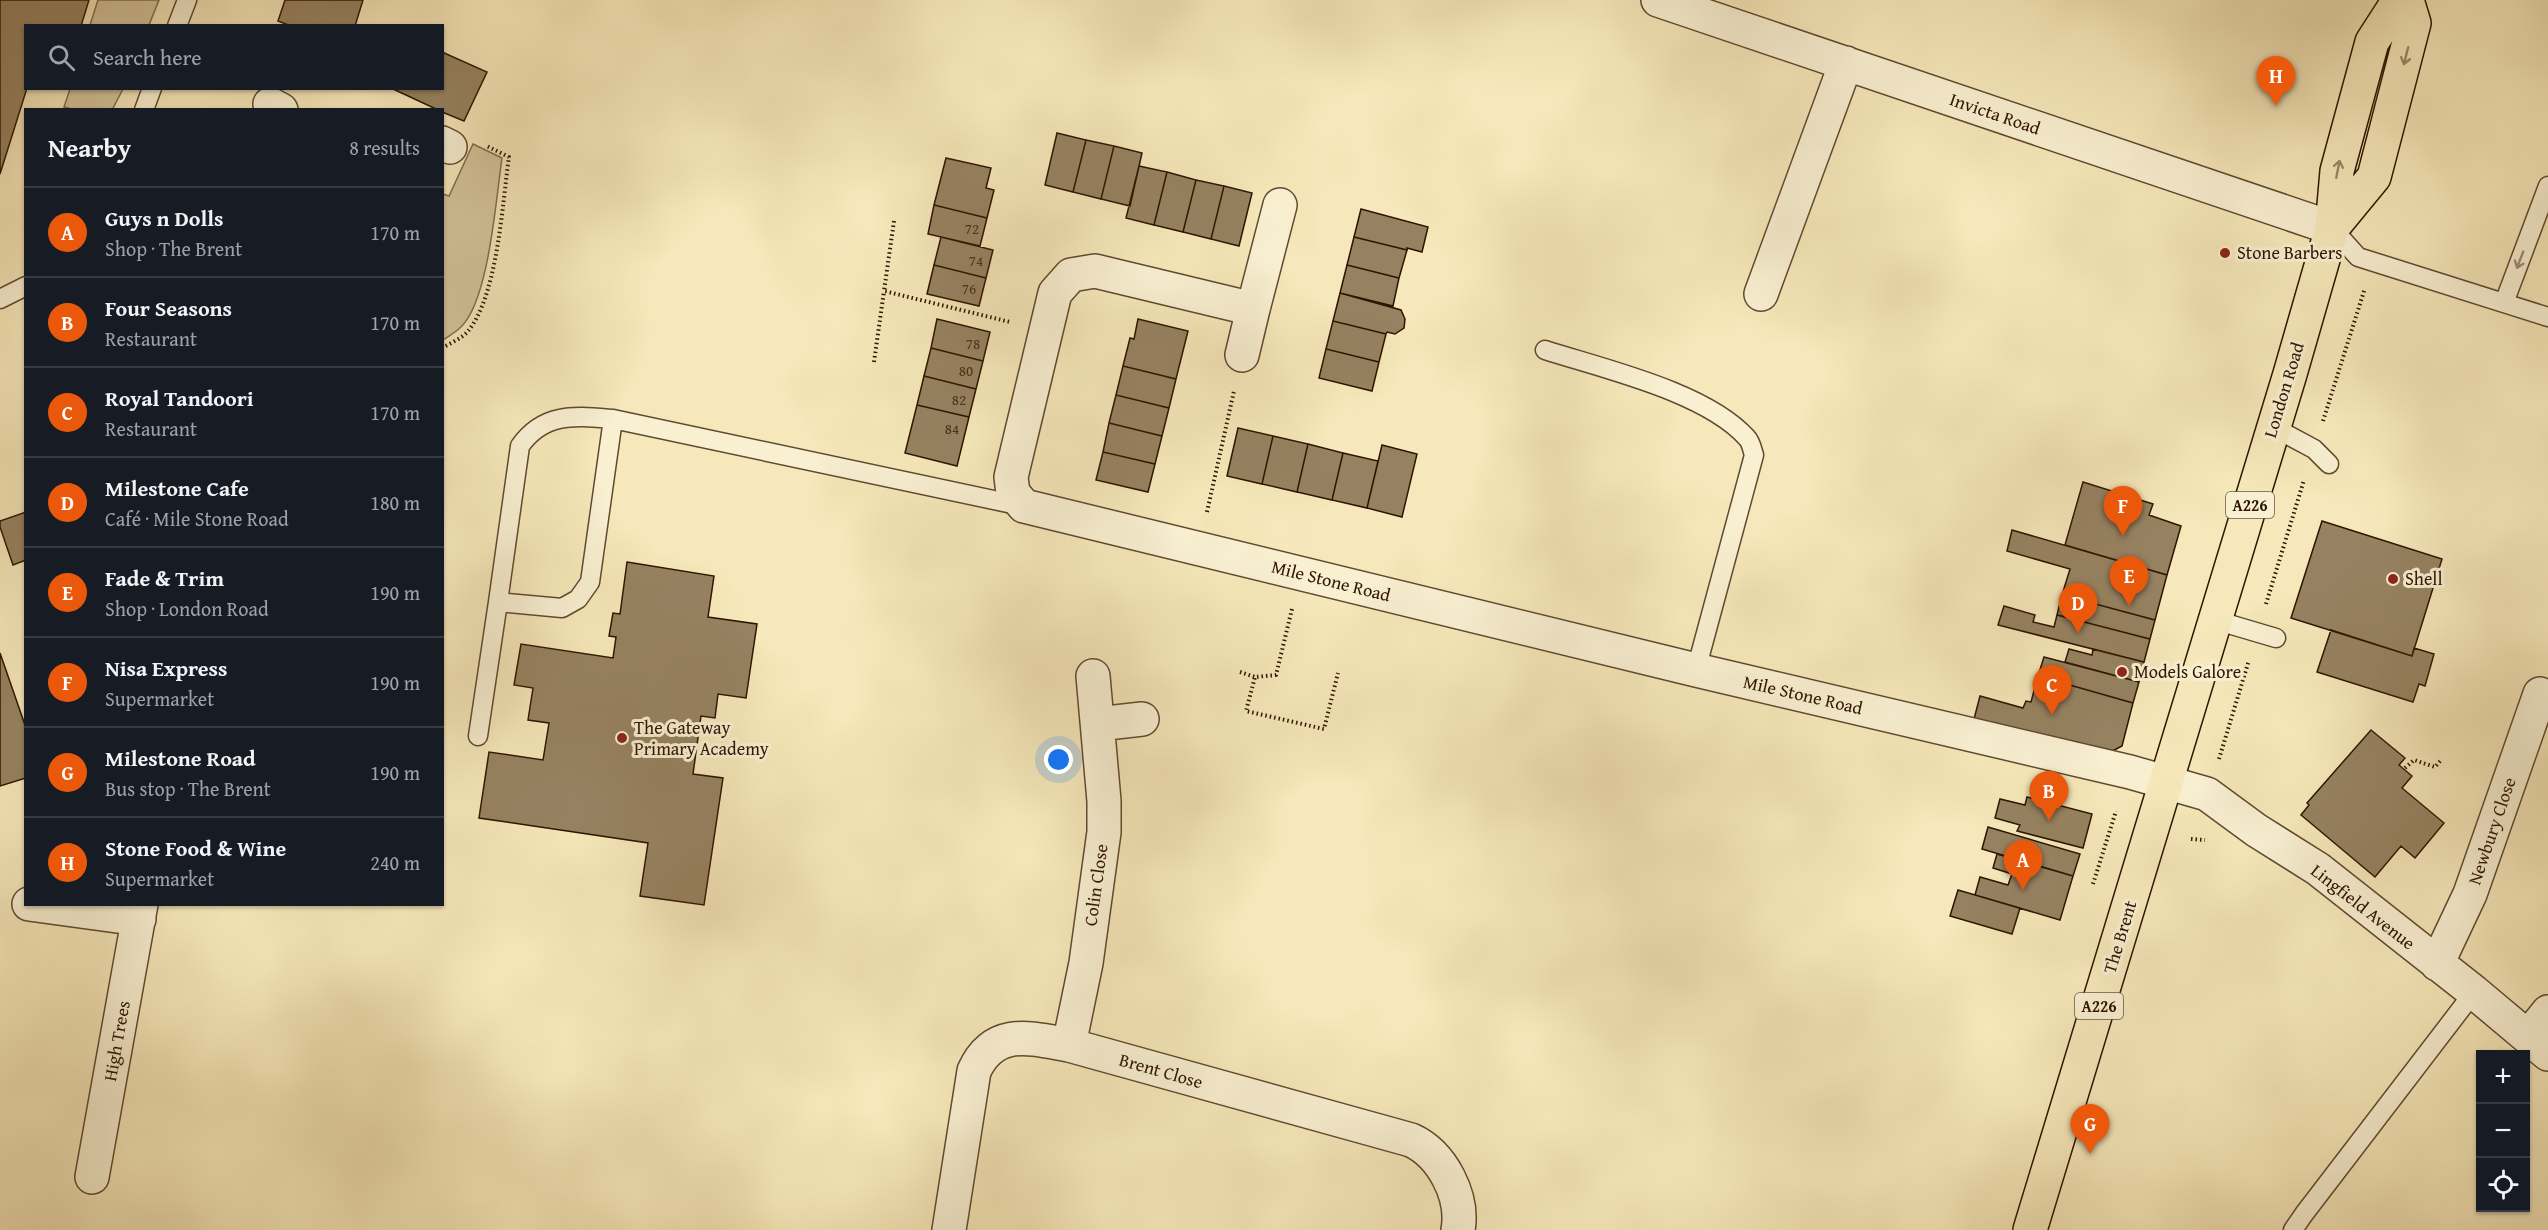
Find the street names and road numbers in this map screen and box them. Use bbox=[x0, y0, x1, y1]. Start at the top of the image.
street label: Invicta Road bbox=[1946, 85, 2044, 142]
street label: London Road bbox=[2256, 338, 2311, 441]
road number: A226 bbox=[2226, 492, 2274, 518]
street label: Mile Stone Road bbox=[1269, 553, 1394, 608]
street label: Mile Stone Road bbox=[1741, 668, 1866, 721]
street label: Newbury Close bbox=[2461, 773, 2523, 888]
street label: Colin Close bbox=[1076, 842, 1115, 928]
street label: Lingfield Avenue bbox=[2305, 857, 2421, 956]
street label: The Brent bbox=[2096, 896, 2144, 977]
road number: A226 bbox=[2075, 993, 2123, 1019]
street label: High Trees bbox=[96, 999, 137, 1083]
street label: Brent Close bbox=[1116, 1046, 1206, 1095]

